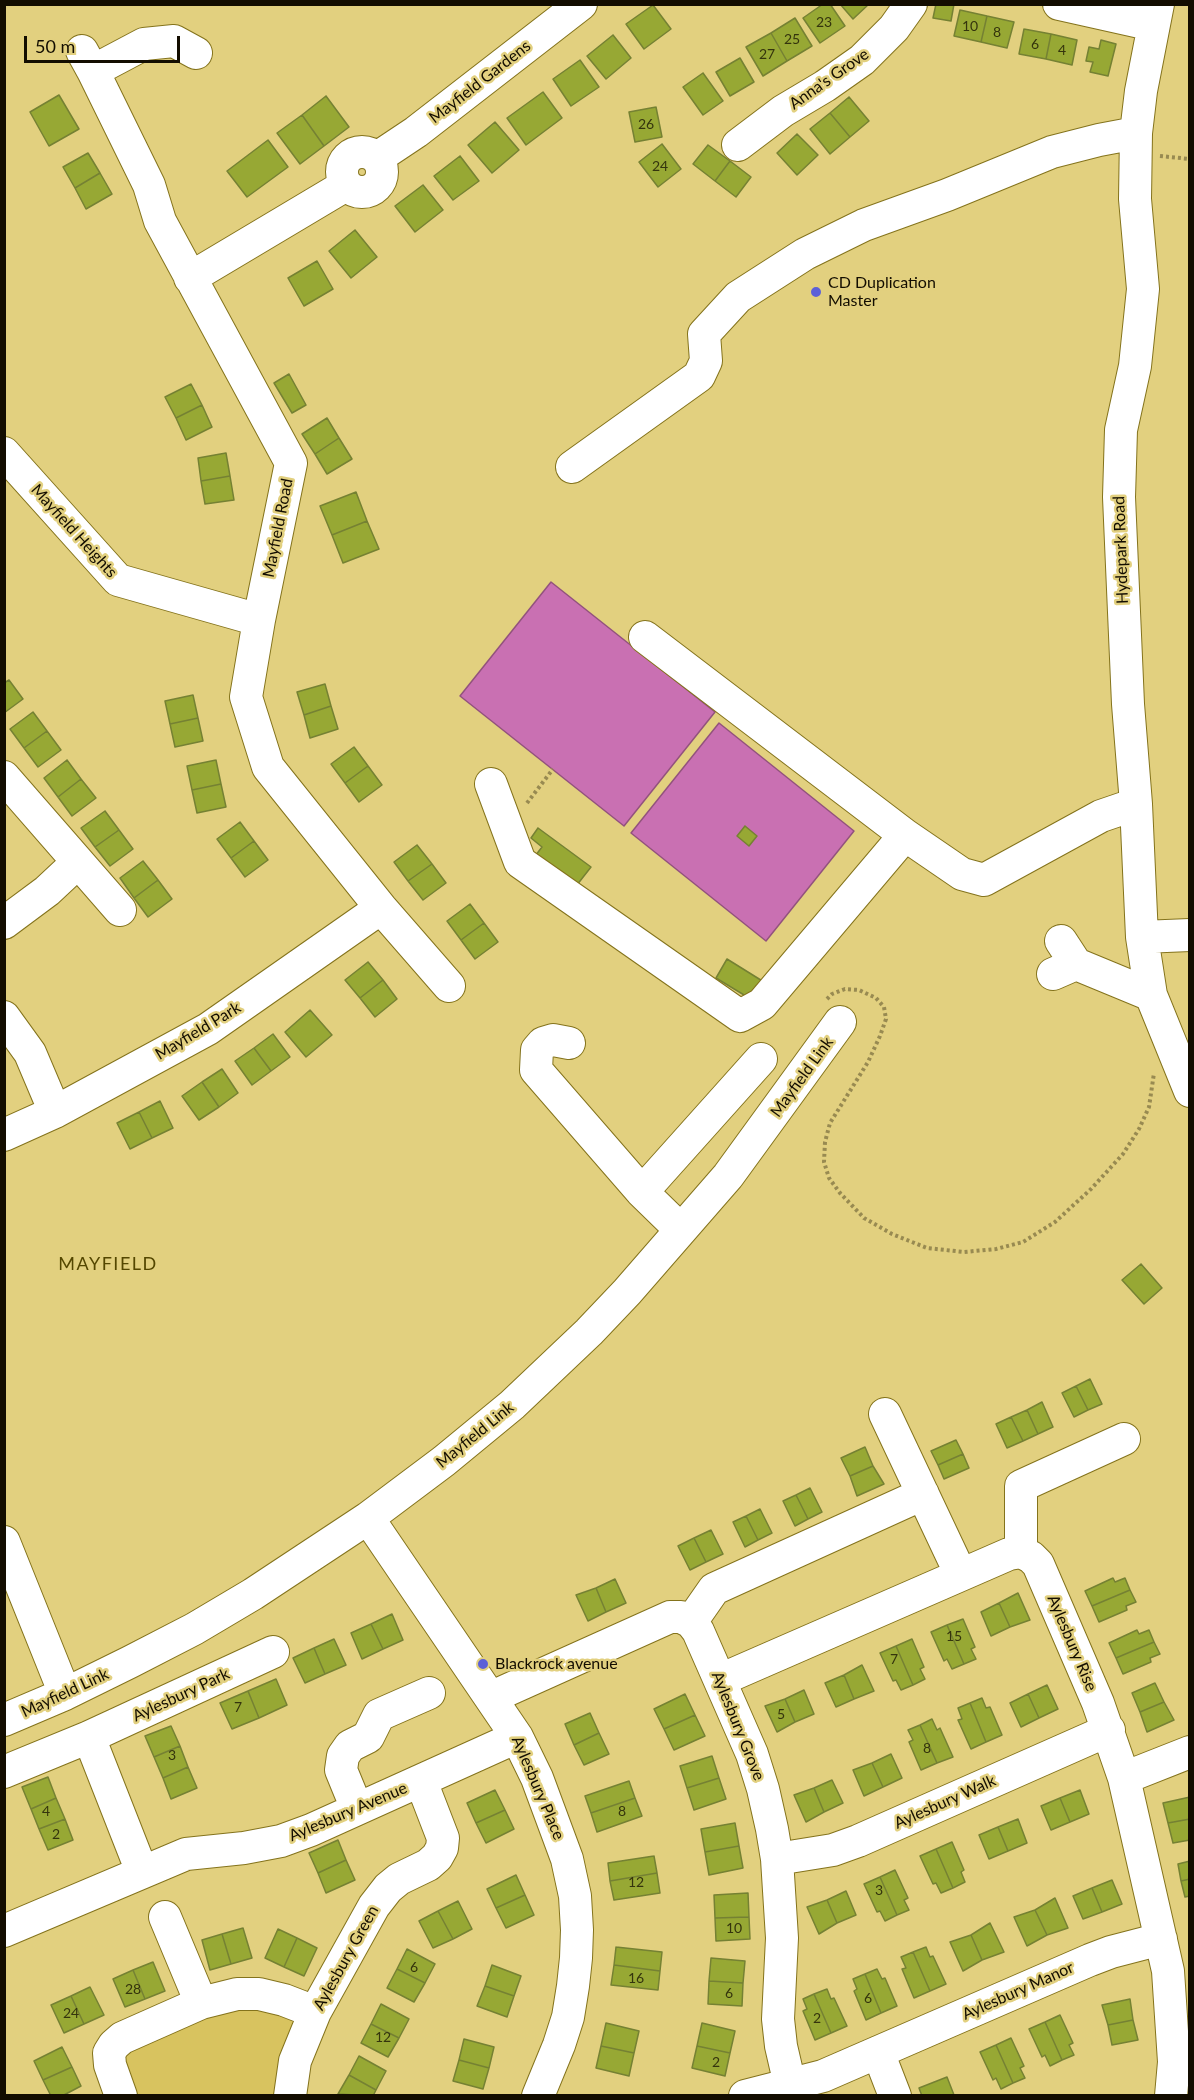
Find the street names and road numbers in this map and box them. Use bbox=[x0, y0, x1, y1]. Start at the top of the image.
street label: Mayfield Gardens bbox=[425, 36, 535, 128]
street label: Anna's Grove bbox=[785, 44, 873, 114]
street label: Mayfield Road bbox=[259, 477, 297, 579]
street label: Mayfield Heights bbox=[27, 480, 121, 582]
street label: Hydepark Road bbox=[1110, 496, 1132, 604]
street label: Mayfield Park bbox=[152, 998, 244, 1064]
street label: Mayfield Link bbox=[767, 1033, 837, 1121]
street label: Mayfield Link bbox=[432, 1398, 518, 1472]
street label: Aylesbury Rise bbox=[1043, 1592, 1101, 1694]
street label: Mayfield Link bbox=[18, 1664, 112, 1722]
street label: Aylesbury Park bbox=[129, 1664, 233, 1726]
street label: Aylesbury Grove bbox=[707, 1669, 769, 1783]
street label: Aylesbury Place bbox=[508, 1733, 568, 1843]
street label: Aylesbury Walk bbox=[891, 1771, 999, 1833]
street label: Aylesbury Avenue bbox=[286, 1778, 410, 1846]
street label: Aylesbury Green bbox=[309, 1902, 383, 2014]
street label: Aylesbury Manor bbox=[959, 1958, 1077, 2024]

